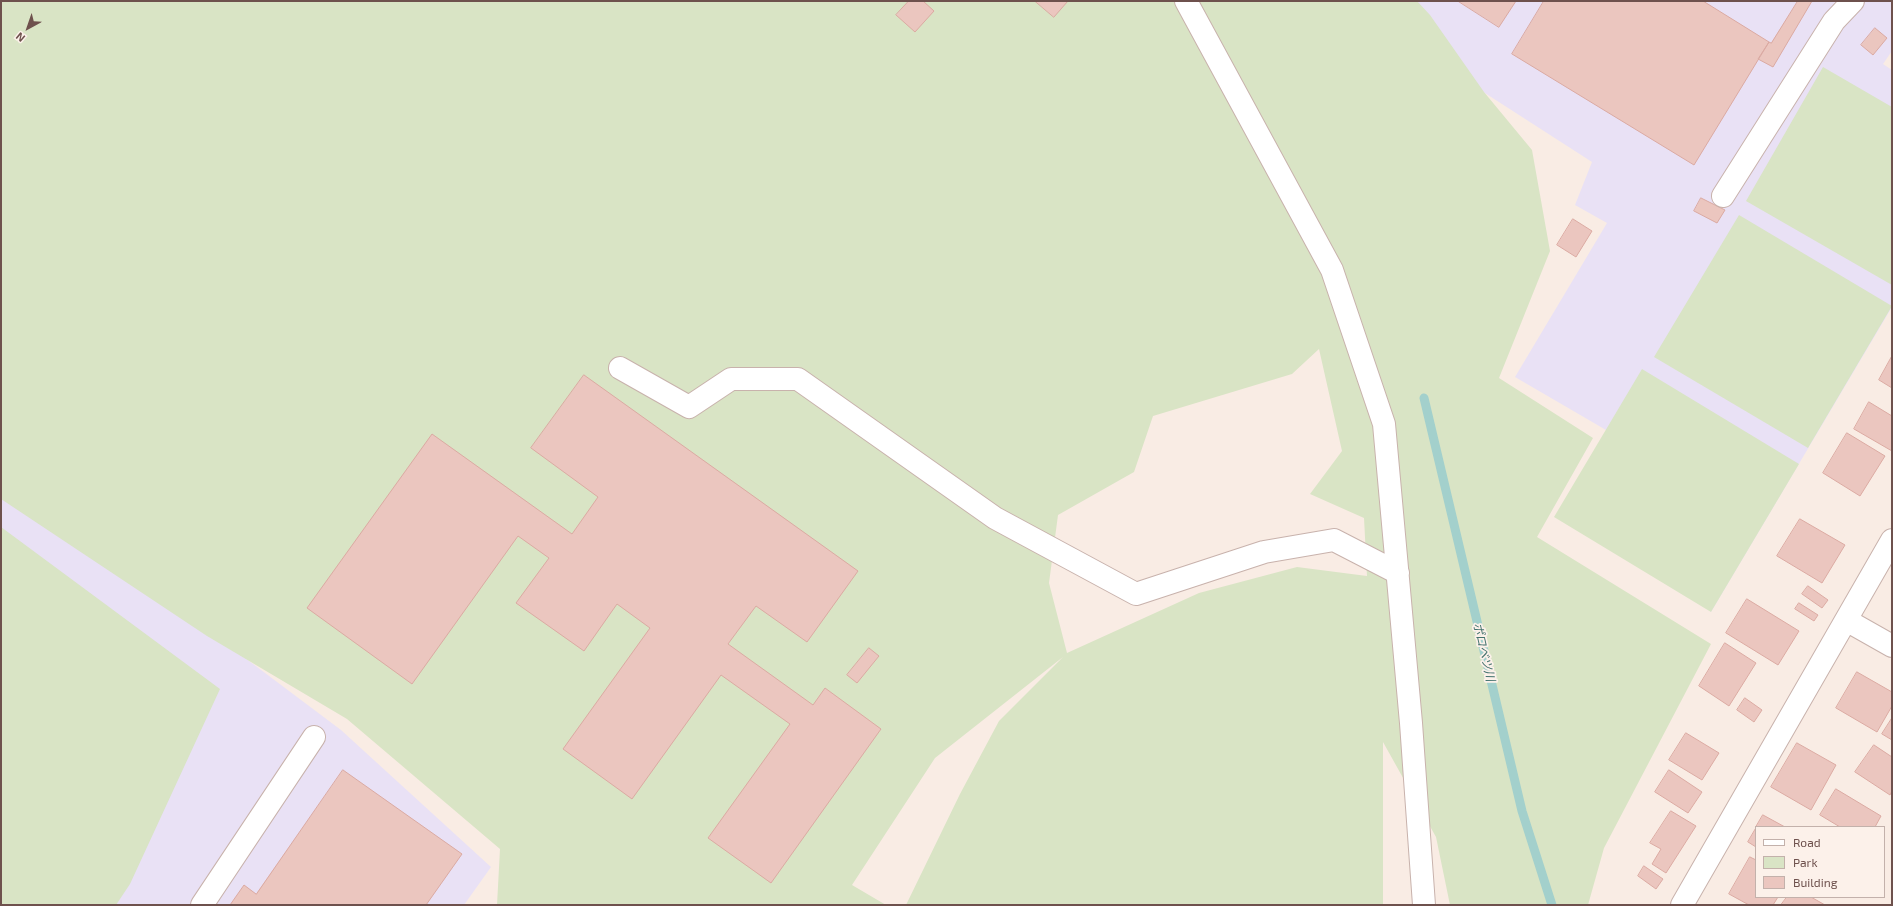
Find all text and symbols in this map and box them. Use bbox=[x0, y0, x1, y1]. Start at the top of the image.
north arrow bbox=[8, 8, 48, 48]
text: N bbox=[13, 30, 27, 45]
water label: ポロベツ川 bbox=[1470, 621, 1498, 683]
legend bbox=[1755, 826, 1885, 898]
text: Road bbox=[1793, 835, 1821, 849]
text: Park bbox=[1793, 855, 1818, 869]
text: Building bbox=[1793, 875, 1837, 889]

